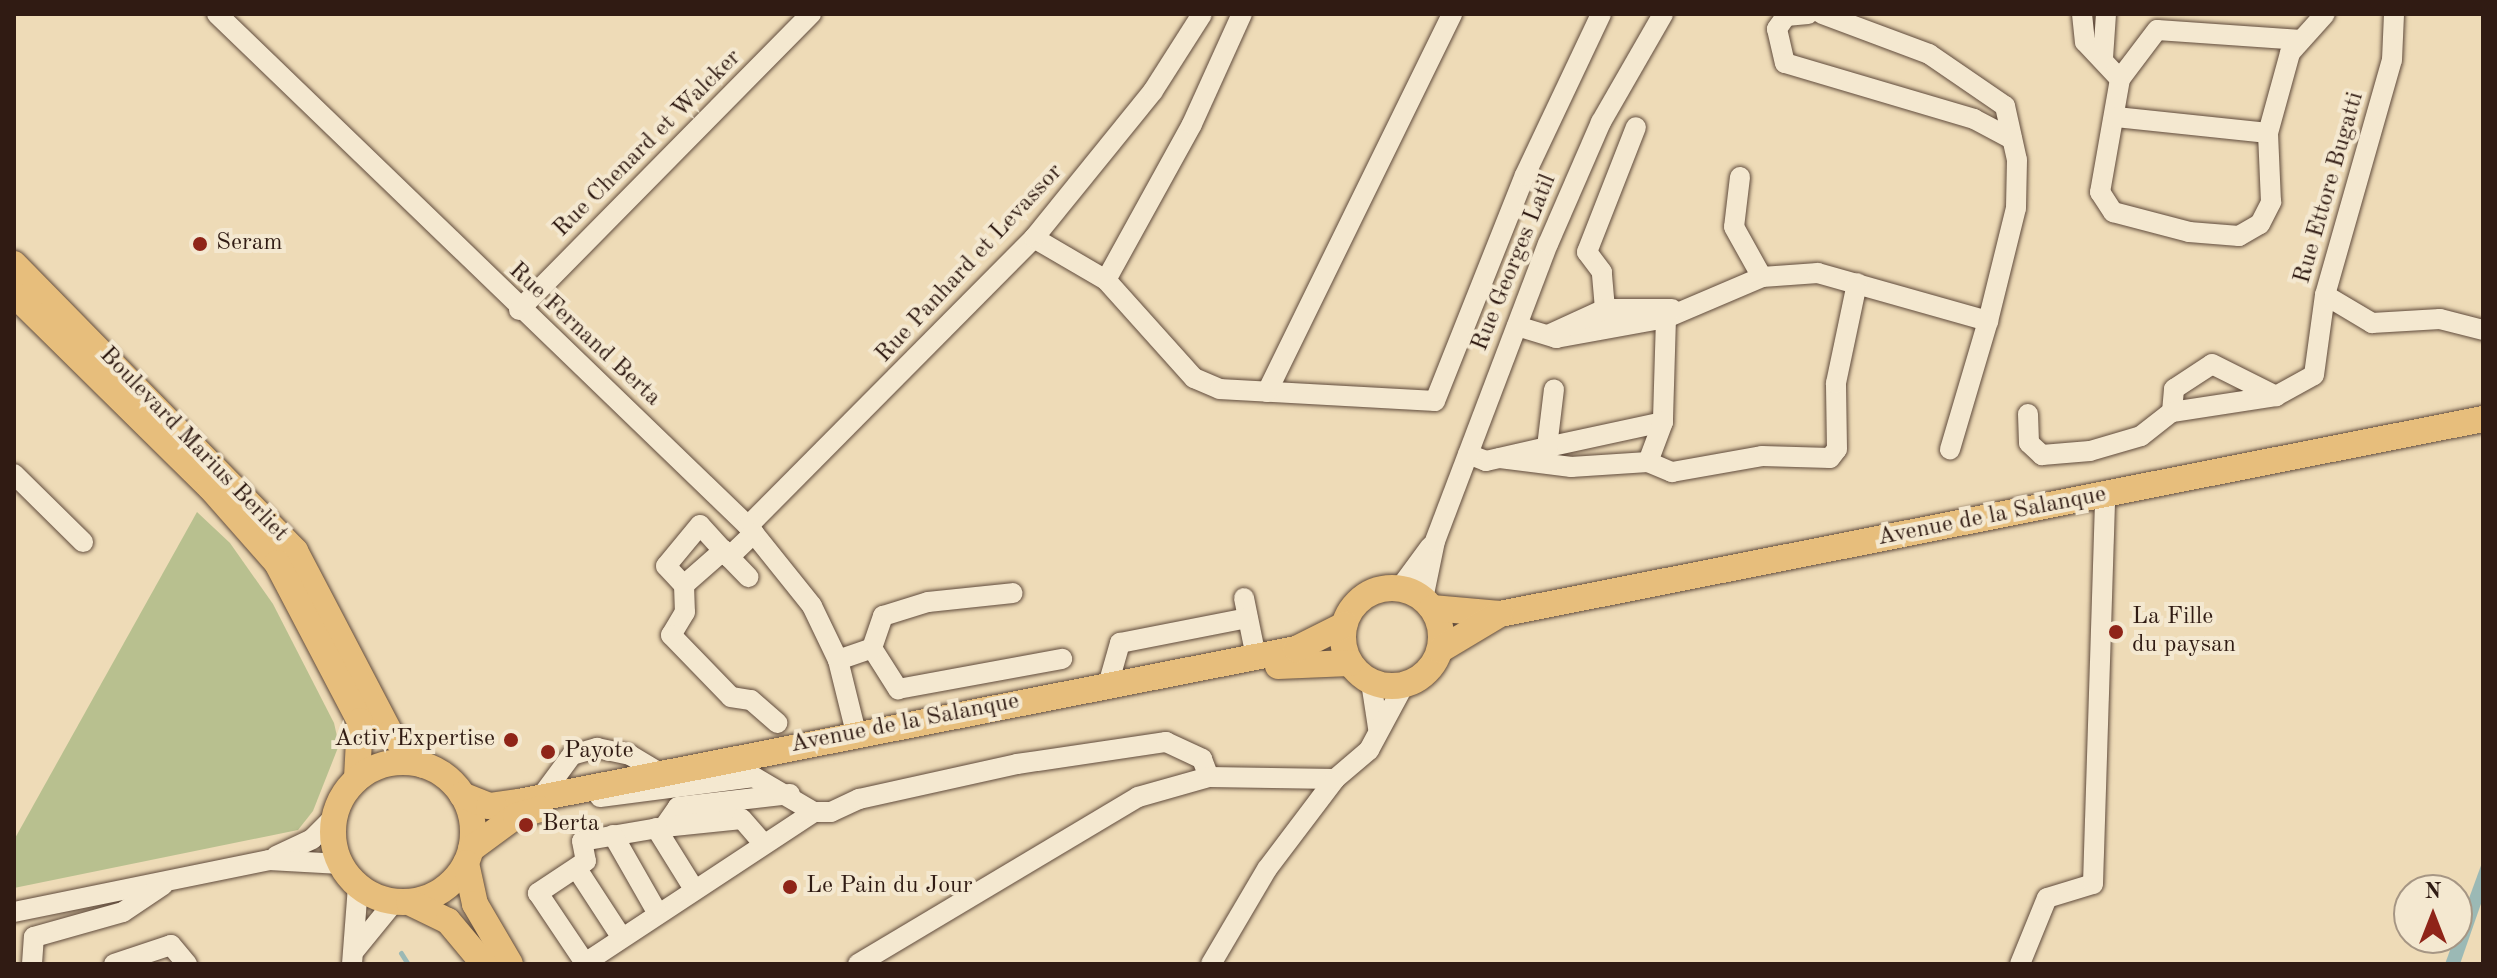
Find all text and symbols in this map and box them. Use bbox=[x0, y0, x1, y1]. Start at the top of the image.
street label: Rue Chenard et Walcker bbox=[548, 44, 748, 244]
street label: Rue Ettore Bugatti bbox=[2289, 89, 2371, 287]
street label: Rue Panhard et Levassor bbox=[870, 159, 1070, 369]
street label: Rue Georges Latil bbox=[1466, 170, 1564, 356]
place label: Seram bbox=[216, 230, 283, 258]
marker: Seram bbox=[191, 235, 209, 253]
street label: Rue Fernand Berta bbox=[502, 257, 666, 413]
street label: Boulevard Marius Berliet bbox=[92, 342, 294, 548]
street label: Avenue de la Salanque bbox=[1875, 481, 2109, 553]
place label: La Fille du paysan bbox=[2132, 604, 2236, 660]
marker: La Fille du paysan bbox=[2107, 623, 2125, 641]
street label: Avenue de la Salanque bbox=[788, 688, 1022, 760]
place label: Activ'Expertise bbox=[334, 726, 495, 754]
marker: Activ'Expertise bbox=[502, 731, 520, 749]
place label: Payote bbox=[564, 738, 634, 766]
marker: Payote bbox=[539, 743, 557, 761]
place label: Berta bbox=[542, 811, 600, 839]
marker: Berta bbox=[517, 816, 535, 834]
place label: Le Pain du Jour bbox=[806, 873, 973, 901]
north arrow bbox=[2393, 874, 2473, 954]
marker: Le Pain du Jour bbox=[781, 878, 799, 896]
text: N bbox=[2425, 881, 2441, 903]

